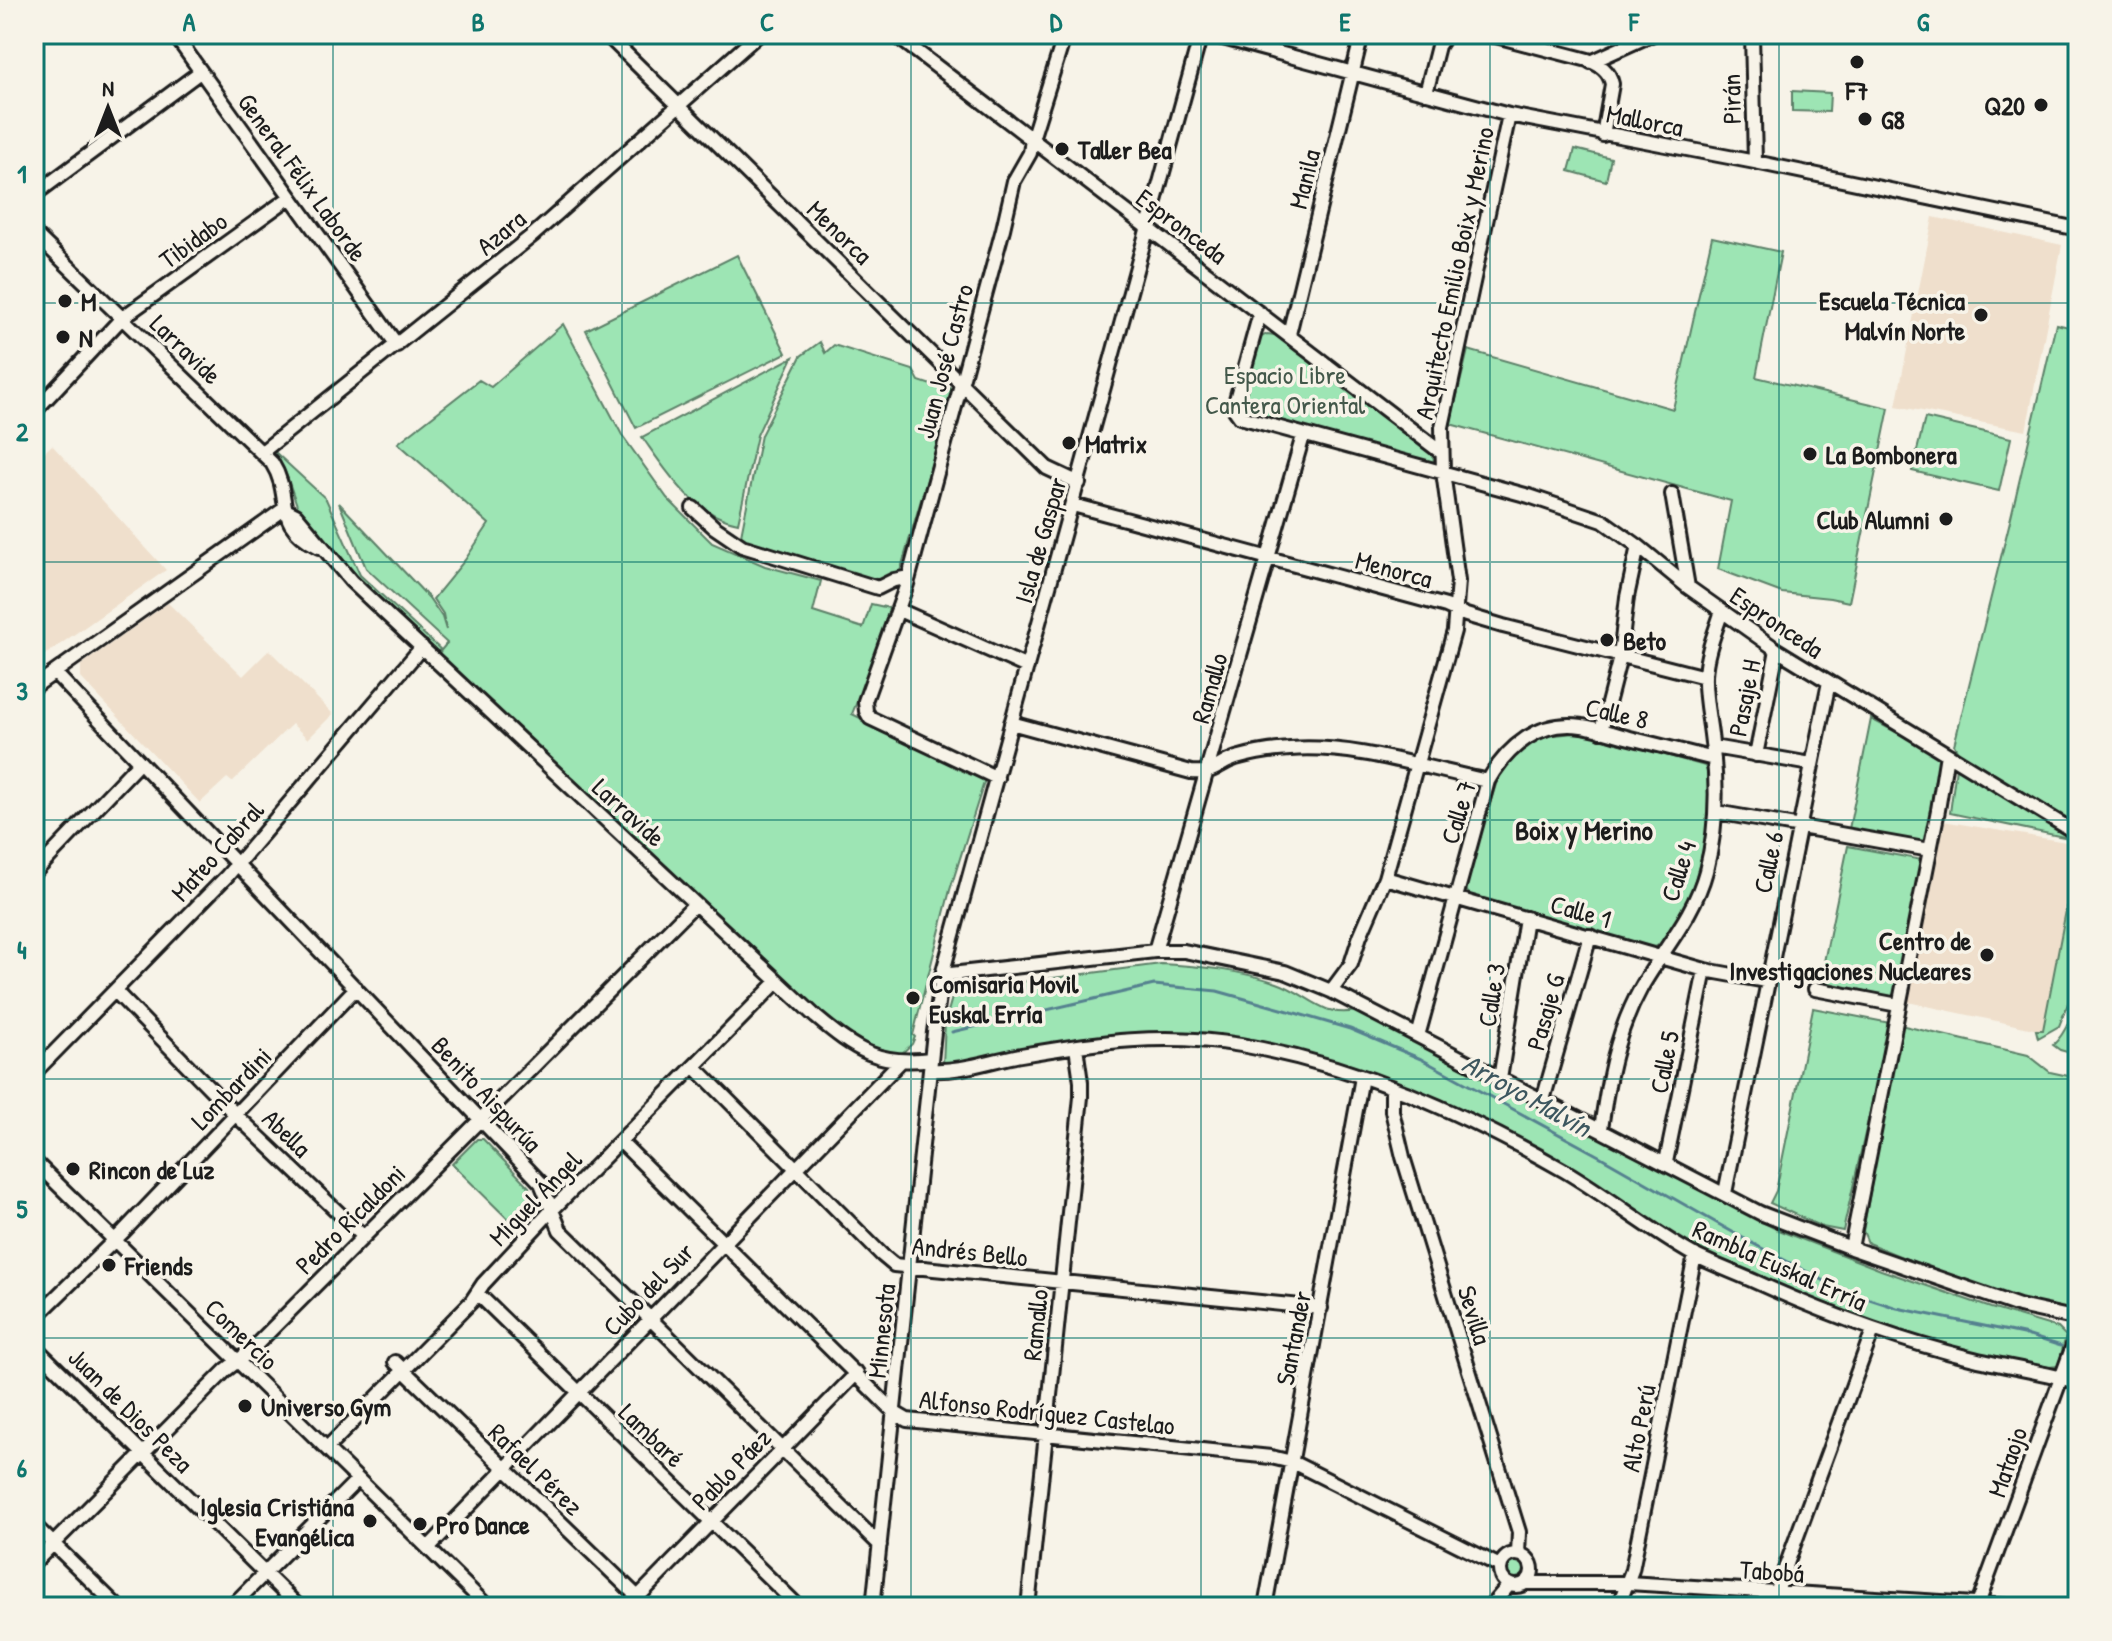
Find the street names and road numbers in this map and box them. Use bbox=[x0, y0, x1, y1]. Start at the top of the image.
street label: Pirán bbox=[1713, 74, 1749, 124]
street label: General Félix Laborde bbox=[230, 86, 376, 268]
street label: Mallorca bbox=[1604, 95, 1686, 145]
street label: Arquitecto Emilio Boix y Merino bbox=[1406, 124, 1502, 422]
street label: Manila bbox=[1280, 145, 1328, 213]
street label: Espronceda bbox=[1129, 180, 1235, 272]
street label: Menorca bbox=[800, 192, 880, 272]
street label: Azara bbox=[469, 201, 533, 263]
street label: Tibidabo bbox=[152, 203, 234, 277]
street label: Juan José Castro bbox=[907, 280, 981, 442]
street label: Larravide bbox=[143, 306, 229, 392]
street label: Isla de Gaspar bbox=[1005, 473, 1075, 607]
street label: Menorca bbox=[1352, 542, 1436, 596]
street label: Espronceda bbox=[1723, 578, 1831, 666]
street label: Ramallo bbox=[1182, 649, 1236, 727]
street label: Pasaje H bbox=[1719, 657, 1769, 739]
street label: Calle 8 bbox=[1582, 689, 1652, 737]
street label: Larravide bbox=[585, 770, 673, 854]
street label: Calle 7 bbox=[1432, 776, 1484, 848]
street label: Mateo Cabral bbox=[163, 793, 271, 909]
street label: Calle 6 bbox=[1744, 828, 1792, 896]
street label: Calle 4 bbox=[1652, 836, 1704, 906]
street label: Calle 1 bbox=[1547, 886, 1615, 936]
street label: Calle 3 bbox=[1469, 961, 1513, 1029]
street label: Pasaje G bbox=[1517, 969, 1573, 1054]
street label: Benito Aispurúa bbox=[424, 1028, 550, 1160]
street label: Calle 5 bbox=[1641, 1028, 1687, 1096]
street label: Lombardini bbox=[183, 1039, 279, 1137]
street label: Abella bbox=[255, 1101, 319, 1165]
street label: Miguel Ángel bbox=[481, 1143, 589, 1253]
street label: Pedro Ricaldoni bbox=[287, 1156, 413, 1282]
street label: Rambla Euskal Erría bbox=[1688, 1211, 1872, 1319]
street label: Andrés Bello bbox=[910, 1228, 1030, 1274]
street label: Cubo del Sur bbox=[595, 1235, 701, 1343]
street label: Sevilla bbox=[1450, 1281, 1500, 1349]
street label: Minnesota bbox=[859, 1282, 903, 1380]
street label: Ramallo bbox=[1014, 1288, 1056, 1362]
street label: Santander bbox=[1267, 1288, 1319, 1388]
street label: Comercio bbox=[198, 1290, 286, 1378]
street label: Juan de Dios Peza bbox=[61, 1340, 201, 1480]
street label: Alfonso Rodríguez Castelao bbox=[918, 1381, 1176, 1443]
street label: Alto Perú bbox=[1612, 1381, 1664, 1475]
street label: Lambaré bbox=[611, 1395, 693, 1475]
street label: Rafael Pérez bbox=[481, 1415, 591, 1523]
street label: Pablo Páez bbox=[683, 1421, 779, 1517]
street label: Mataojo bbox=[1979, 1422, 2035, 1502]
street label: Tabobá bbox=[1739, 1551, 1805, 1591]

